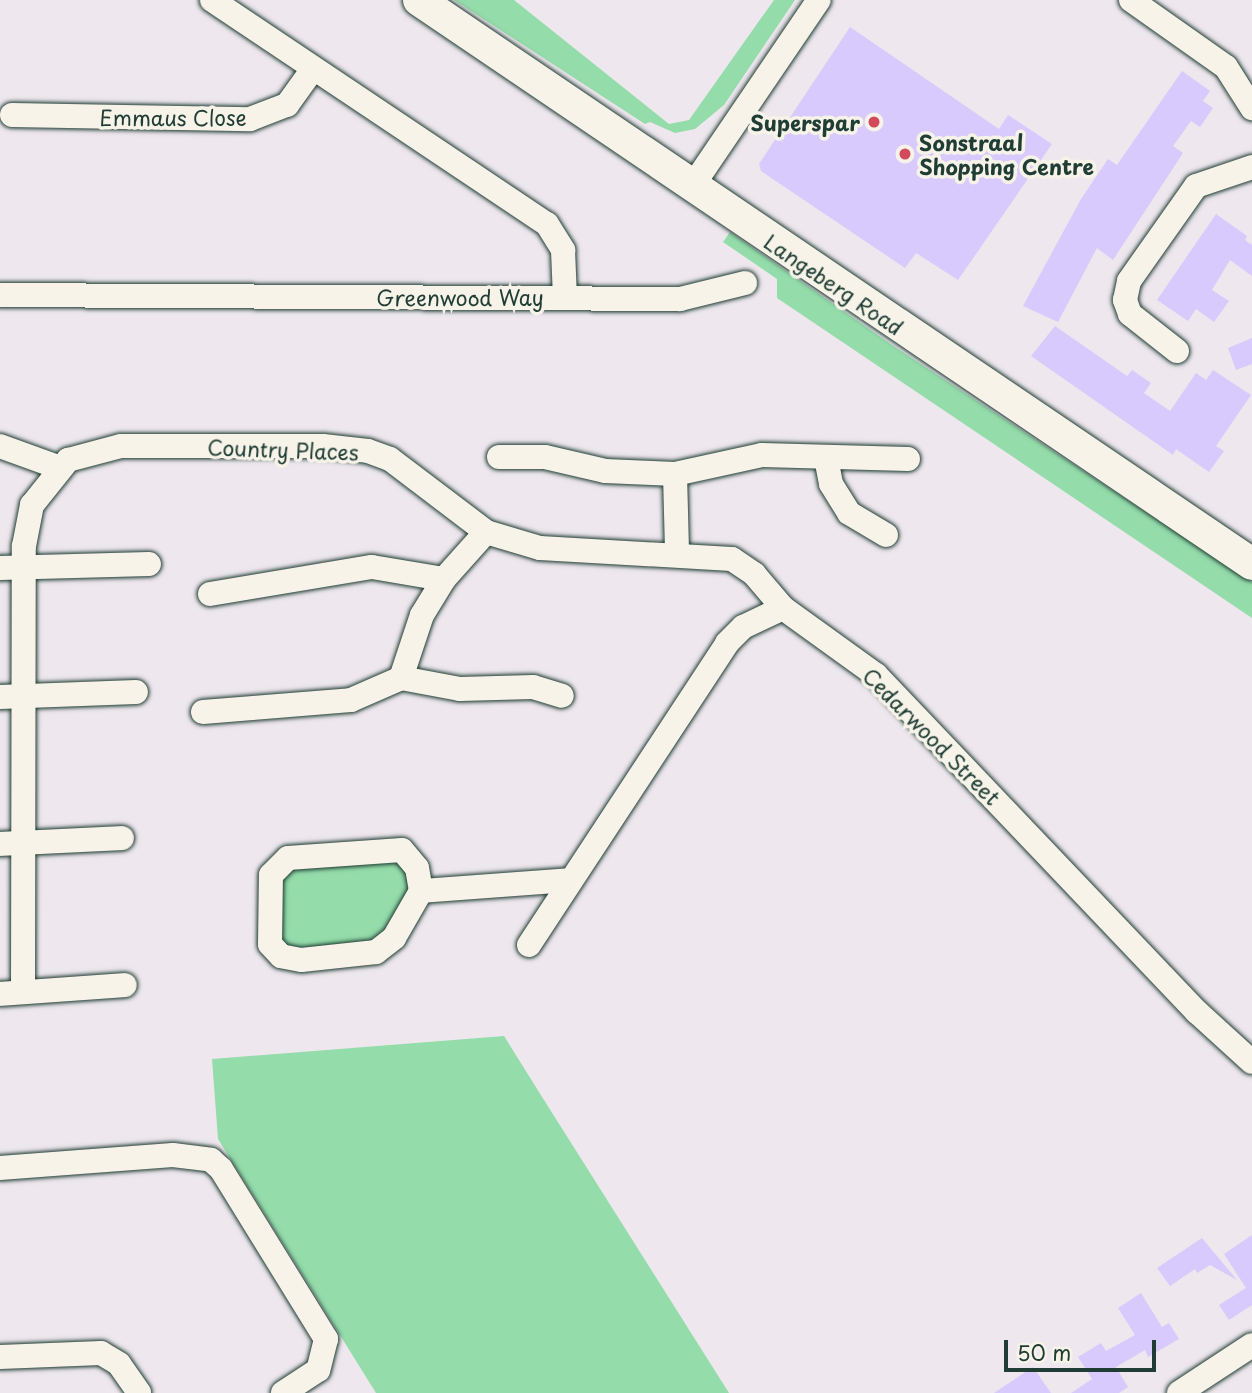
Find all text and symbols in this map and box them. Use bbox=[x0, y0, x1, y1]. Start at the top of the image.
street label: Emmaus Close bbox=[99, 104, 247, 130]
place label: Superspar bbox=[751, 109, 860, 135]
marker: Superspar bbox=[866, 114, 882, 130]
place label: Sonstraal Shopping Centre bbox=[919, 129, 1095, 179]
marker: Sonstraal Shopping Centre bbox=[897, 146, 913, 162]
street label: Langeberg Road bbox=[760, 228, 908, 340]
street label: Greenwood Way bbox=[376, 284, 544, 310]
street label: Country Places bbox=[206, 434, 360, 464]
street label: Cedarwood Street bbox=[858, 662, 1006, 810]
scale bar bbox=[1007, 1326, 1159, 1370]
text: 50 m bbox=[1017, 1336, 1071, 1368]

